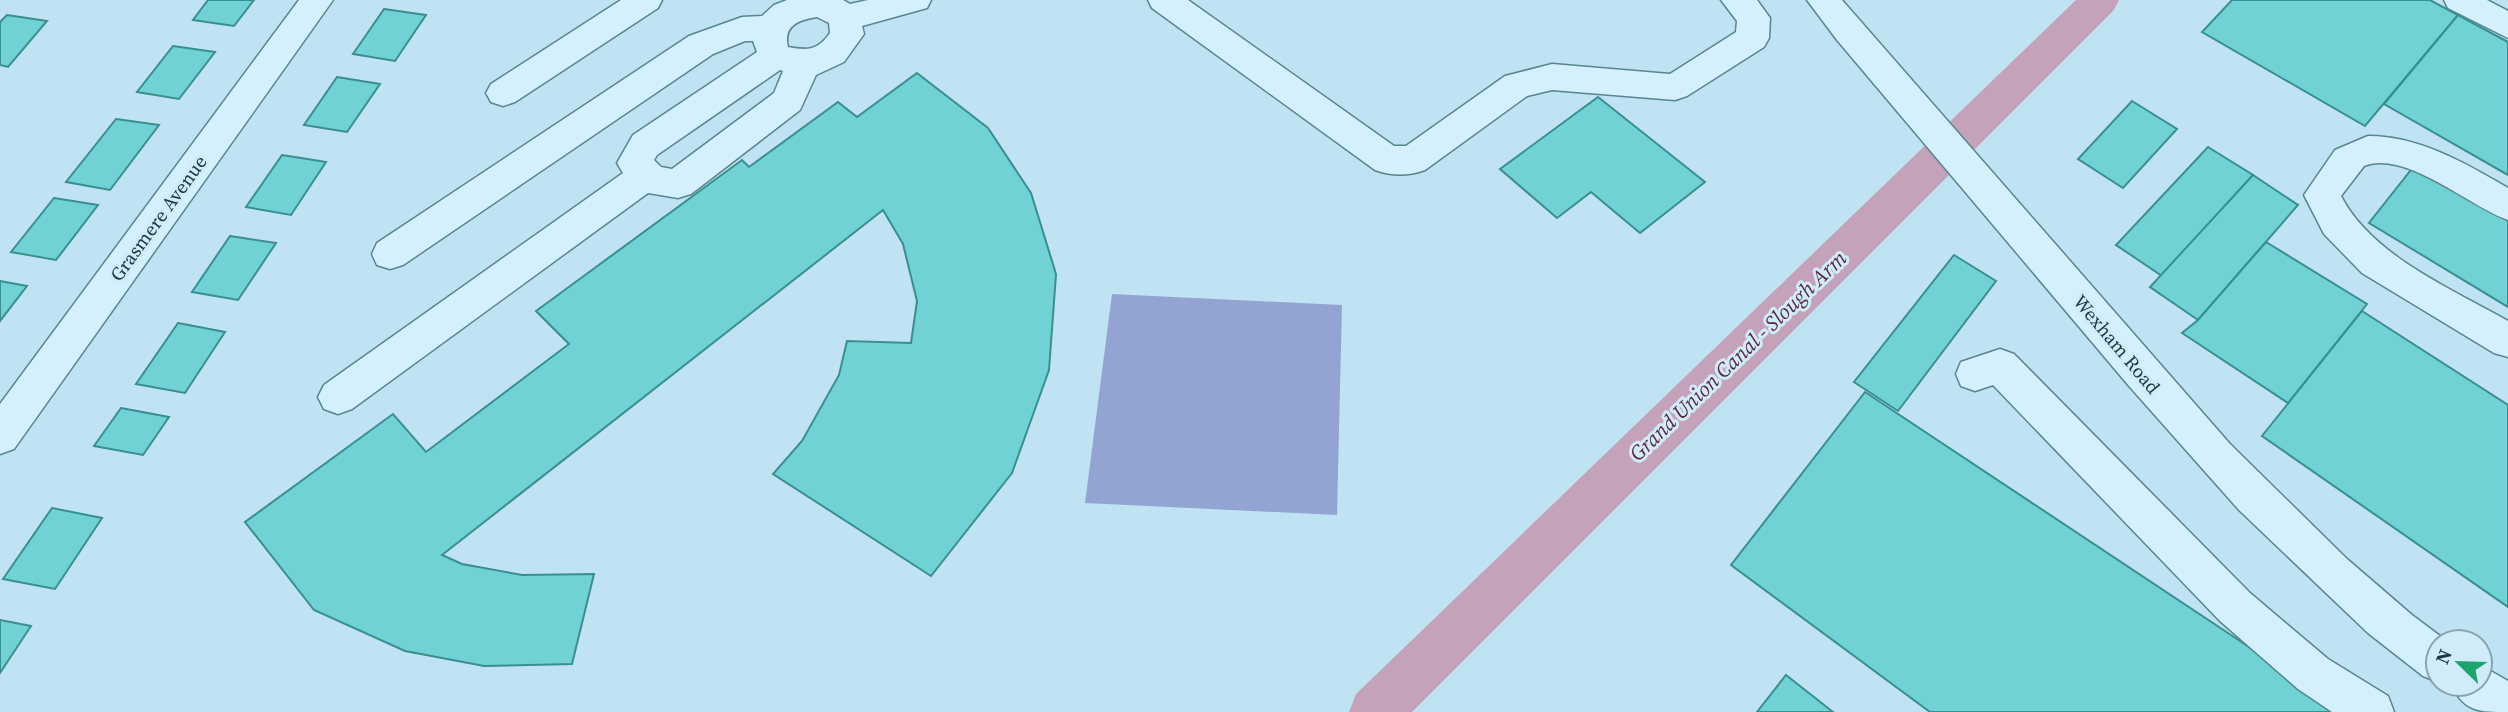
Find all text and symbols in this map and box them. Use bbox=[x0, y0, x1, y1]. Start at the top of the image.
street label: Grasmere Avenue bbox=[103, 150, 213, 286]
water label: Grand Union Canal - Slough Arm bbox=[1623, 244, 1853, 467]
street label: Wexham Road bbox=[2068, 289, 2166, 399]
north arrow bbox=[2424, 628, 2494, 698]
text: N bbox=[2429, 645, 2458, 668]

